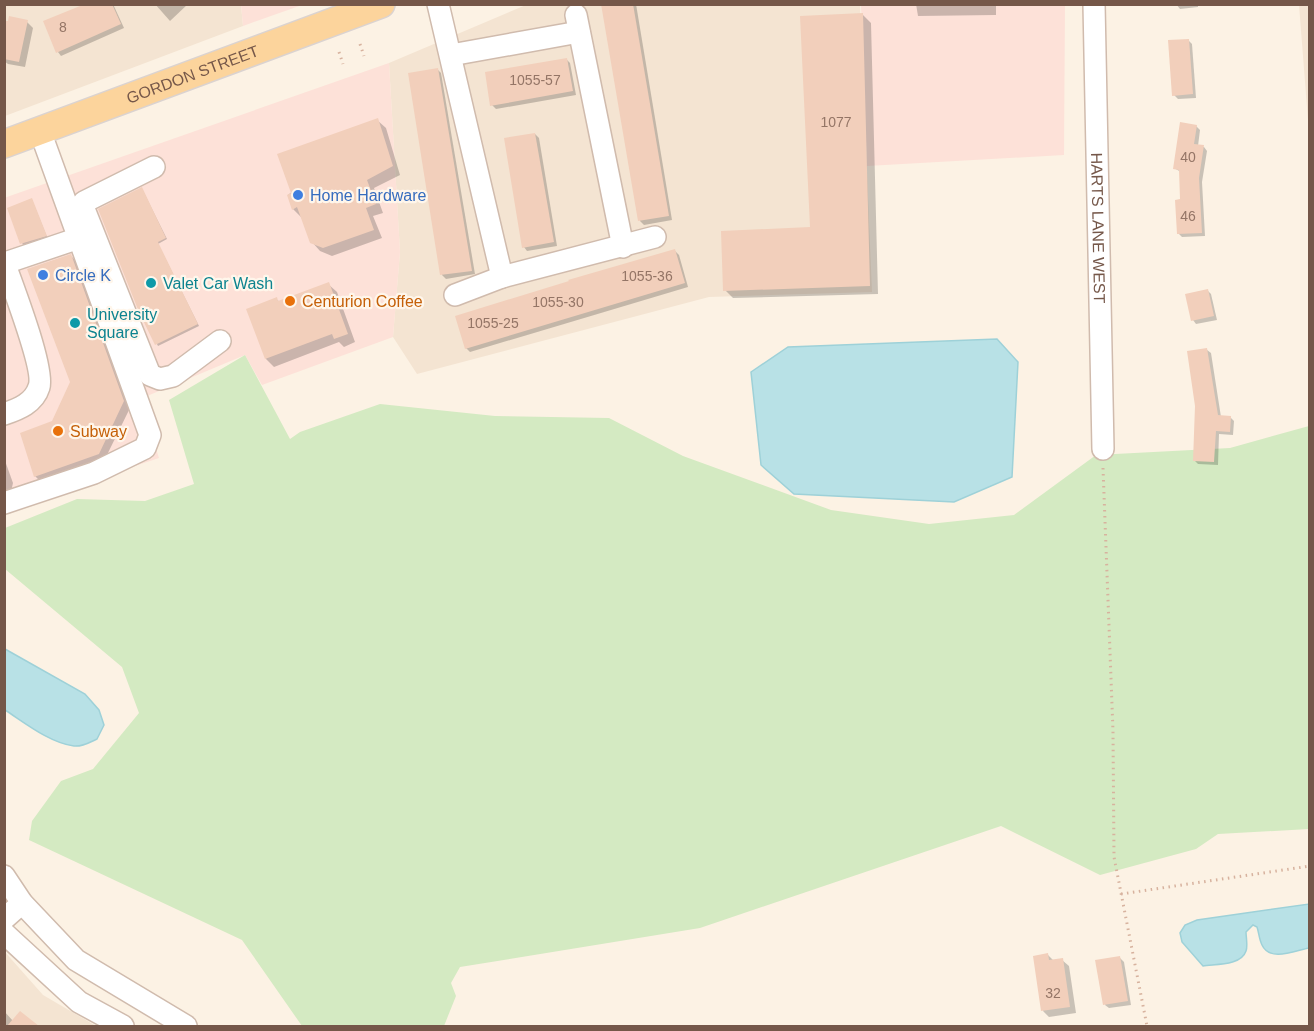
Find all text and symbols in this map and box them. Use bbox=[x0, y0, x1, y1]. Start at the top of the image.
house number: 8 bbox=[59, 19, 67, 35]
street label: GORDON STREET bbox=[124, 42, 261, 107]
house number: 1055-57 bbox=[509, 72, 561, 88]
house number: 1077 bbox=[820, 114, 852, 130]
house number: 40 bbox=[1180, 149, 1196, 165]
street label: HARTS LANE WEST bbox=[1088, 152, 1108, 304]
place label: Home Hardware bbox=[310, 187, 427, 204]
marker: Home Hardware bbox=[291, 188, 305, 202]
house number: 46 bbox=[1180, 208, 1196, 224]
place label: Circle K bbox=[55, 267, 111, 284]
marker: Circle K bbox=[36, 268, 50, 282]
house number: 1055-36 bbox=[621, 268, 673, 284]
place label: Valet Car Wash bbox=[163, 275, 273, 292]
marker: Valet Car Wash bbox=[144, 276, 158, 290]
place label: Centurion Coffee bbox=[302, 293, 423, 310]
marker: Centurion Coffee bbox=[283, 294, 297, 308]
house number: 1055-30 bbox=[532, 294, 584, 310]
place label: University Square bbox=[87, 306, 157, 341]
house number: 1055-25 bbox=[467, 315, 519, 331]
marker: University Square bbox=[68, 316, 82, 330]
place label: Subway bbox=[70, 423, 127, 440]
marker: Subway bbox=[51, 424, 65, 438]
house number: 32 bbox=[1045, 985, 1061, 1001]

